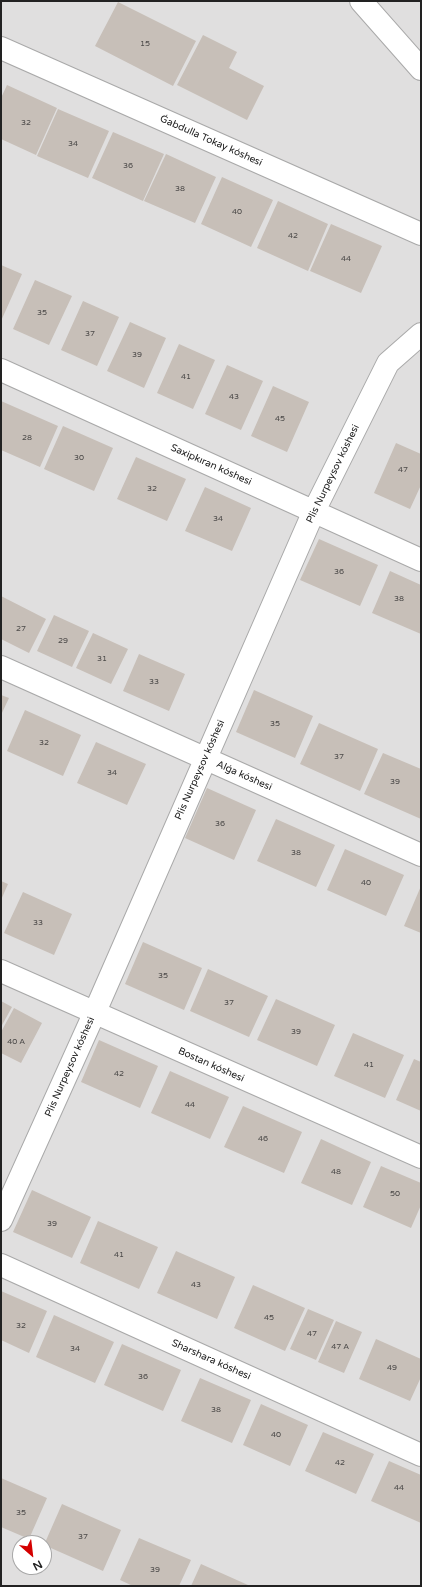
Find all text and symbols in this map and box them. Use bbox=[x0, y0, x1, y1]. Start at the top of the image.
house number: 15 bbox=[140, 39, 150, 49]
street label: Ǵabdulla Tokay kóshesi bbox=[158, 113, 264, 169]
house number: 32 bbox=[21, 118, 31, 128]
house number: 34 bbox=[68, 139, 78, 149]
house number: 36 bbox=[123, 161, 133, 171]
house number: 38 bbox=[175, 184, 185, 194]
house number: 40 bbox=[232, 207, 242, 217]
house number: 42 bbox=[288, 231, 298, 241]
house number: 44 bbox=[341, 254, 351, 264]
house number: 35 bbox=[37, 308, 47, 318]
house number: 37 bbox=[85, 329, 95, 339]
house number: 39 bbox=[132, 350, 142, 360]
house number: 41 bbox=[181, 372, 191, 382]
house number: 43 bbox=[229, 392, 239, 402]
house number: 45 bbox=[275, 414, 285, 424]
street label: Plis Nurpeysov kóshesi bbox=[304, 423, 362, 525]
house number: 28 bbox=[22, 433, 32, 443]
street label: Saxipkıran kóshesi bbox=[169, 442, 253, 488]
house number: 30 bbox=[74, 453, 84, 463]
house number: 47 bbox=[398, 465, 408, 475]
house number: 32 bbox=[147, 484, 157, 494]
house number: 34 bbox=[213, 514, 223, 524]
house number: 36 bbox=[334, 567, 344, 577]
house number: 38 bbox=[394, 594, 404, 604]
house number: 27 bbox=[16, 624, 26, 634]
house number: 29 bbox=[58, 636, 68, 646]
house number: 31 bbox=[97, 654, 107, 664]
house number: 33 bbox=[149, 677, 159, 687]
street label: Plis Nurpeysov kóshesi bbox=[173, 718, 227, 822]
house number: 35 bbox=[270, 719, 280, 729]
house number: 32 bbox=[39, 738, 49, 748]
house number: 37 bbox=[334, 752, 344, 762]
street label: Alǵa kóshesi bbox=[214, 758, 274, 794]
house number: 34 bbox=[107, 768, 117, 778]
house number: 39 bbox=[390, 777, 400, 787]
house number: 36 bbox=[215, 819, 225, 829]
house number: 38 bbox=[291, 848, 301, 858]
house number: 40 bbox=[361, 878, 371, 888]
house number: 33 bbox=[33, 918, 43, 928]
house number: 35 bbox=[158, 971, 168, 981]
house number: 37 bbox=[224, 998, 234, 1008]
street label: Plis Nurpeysov kóshesi bbox=[43, 1015, 97, 1119]
house number: 39 bbox=[291, 1027, 301, 1037]
house number: 40 А bbox=[7, 1037, 25, 1047]
street label: Bostan kóshesi bbox=[176, 1045, 246, 1085]
house number: 41 bbox=[364, 1060, 374, 1070]
house number: 42 bbox=[114, 1069, 124, 1079]
house number: 44 bbox=[185, 1100, 195, 1110]
house number: 46 bbox=[258, 1134, 268, 1144]
house number: 48 bbox=[331, 1167, 341, 1177]
house number: 50 bbox=[390, 1189, 400, 1199]
house number: 39 bbox=[47, 1219, 57, 1229]
house number: 41 bbox=[114, 1250, 124, 1260]
house number: 43 bbox=[191, 1280, 201, 1290]
house number: 45 bbox=[264, 1313, 274, 1323]
house number: 32 bbox=[16, 1321, 26, 1331]
house number: 47 bbox=[307, 1329, 317, 1339]
street label: Sharshara kóshesi bbox=[170, 1337, 252, 1383]
house number: 47 А bbox=[331, 1342, 349, 1352]
house number: 34 bbox=[70, 1344, 80, 1354]
house number: 49 bbox=[387, 1363, 397, 1373]
house number: 36 bbox=[138, 1372, 148, 1382]
house number: 38 bbox=[211, 1405, 221, 1415]
house number: 40 bbox=[271, 1430, 281, 1440]
house number: 42 bbox=[335, 1458, 345, 1468]
house number: 44 bbox=[394, 1483, 404, 1493]
house number: 35 bbox=[16, 1508, 26, 1518]
house number: 37 bbox=[78, 1532, 88, 1542]
north arrow bbox=[12, 1535, 52, 1575]
text: N bbox=[30, 1557, 44, 1573]
house number: 39 bbox=[150, 1565, 160, 1575]

